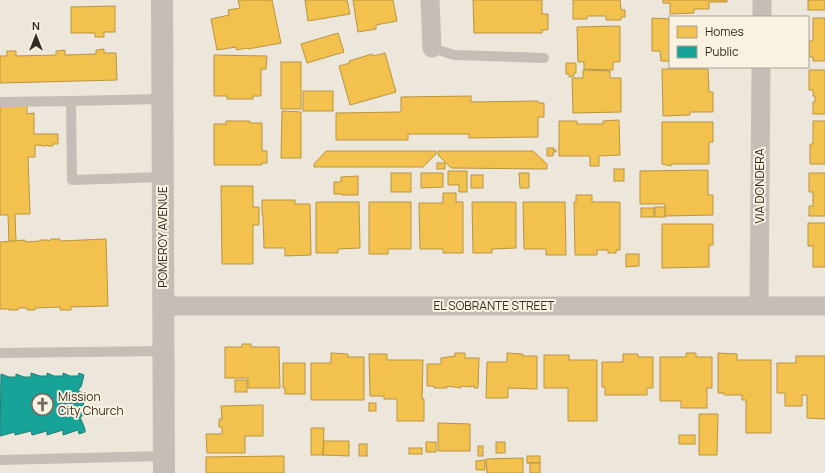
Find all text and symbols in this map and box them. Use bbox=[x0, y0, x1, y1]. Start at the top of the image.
north arrow bbox=[16, 16, 56, 56]
legend bbox=[669, 16, 809, 68]
text: N bbox=[32, 18, 40, 33]
text: Homes bbox=[705, 23, 744, 40]
text: Public bbox=[705, 43, 739, 60]
street label: VIA DONDERA bbox=[751, 148, 768, 224]
street label: POMEROY AVENUE bbox=[154, 186, 171, 288]
street label: EL SOBRANTE STREET bbox=[434, 297, 555, 314]
place label: Mission City Church bbox=[58, 388, 124, 419]
church icon: Mission City Church bbox=[29, 391, 55, 417]

